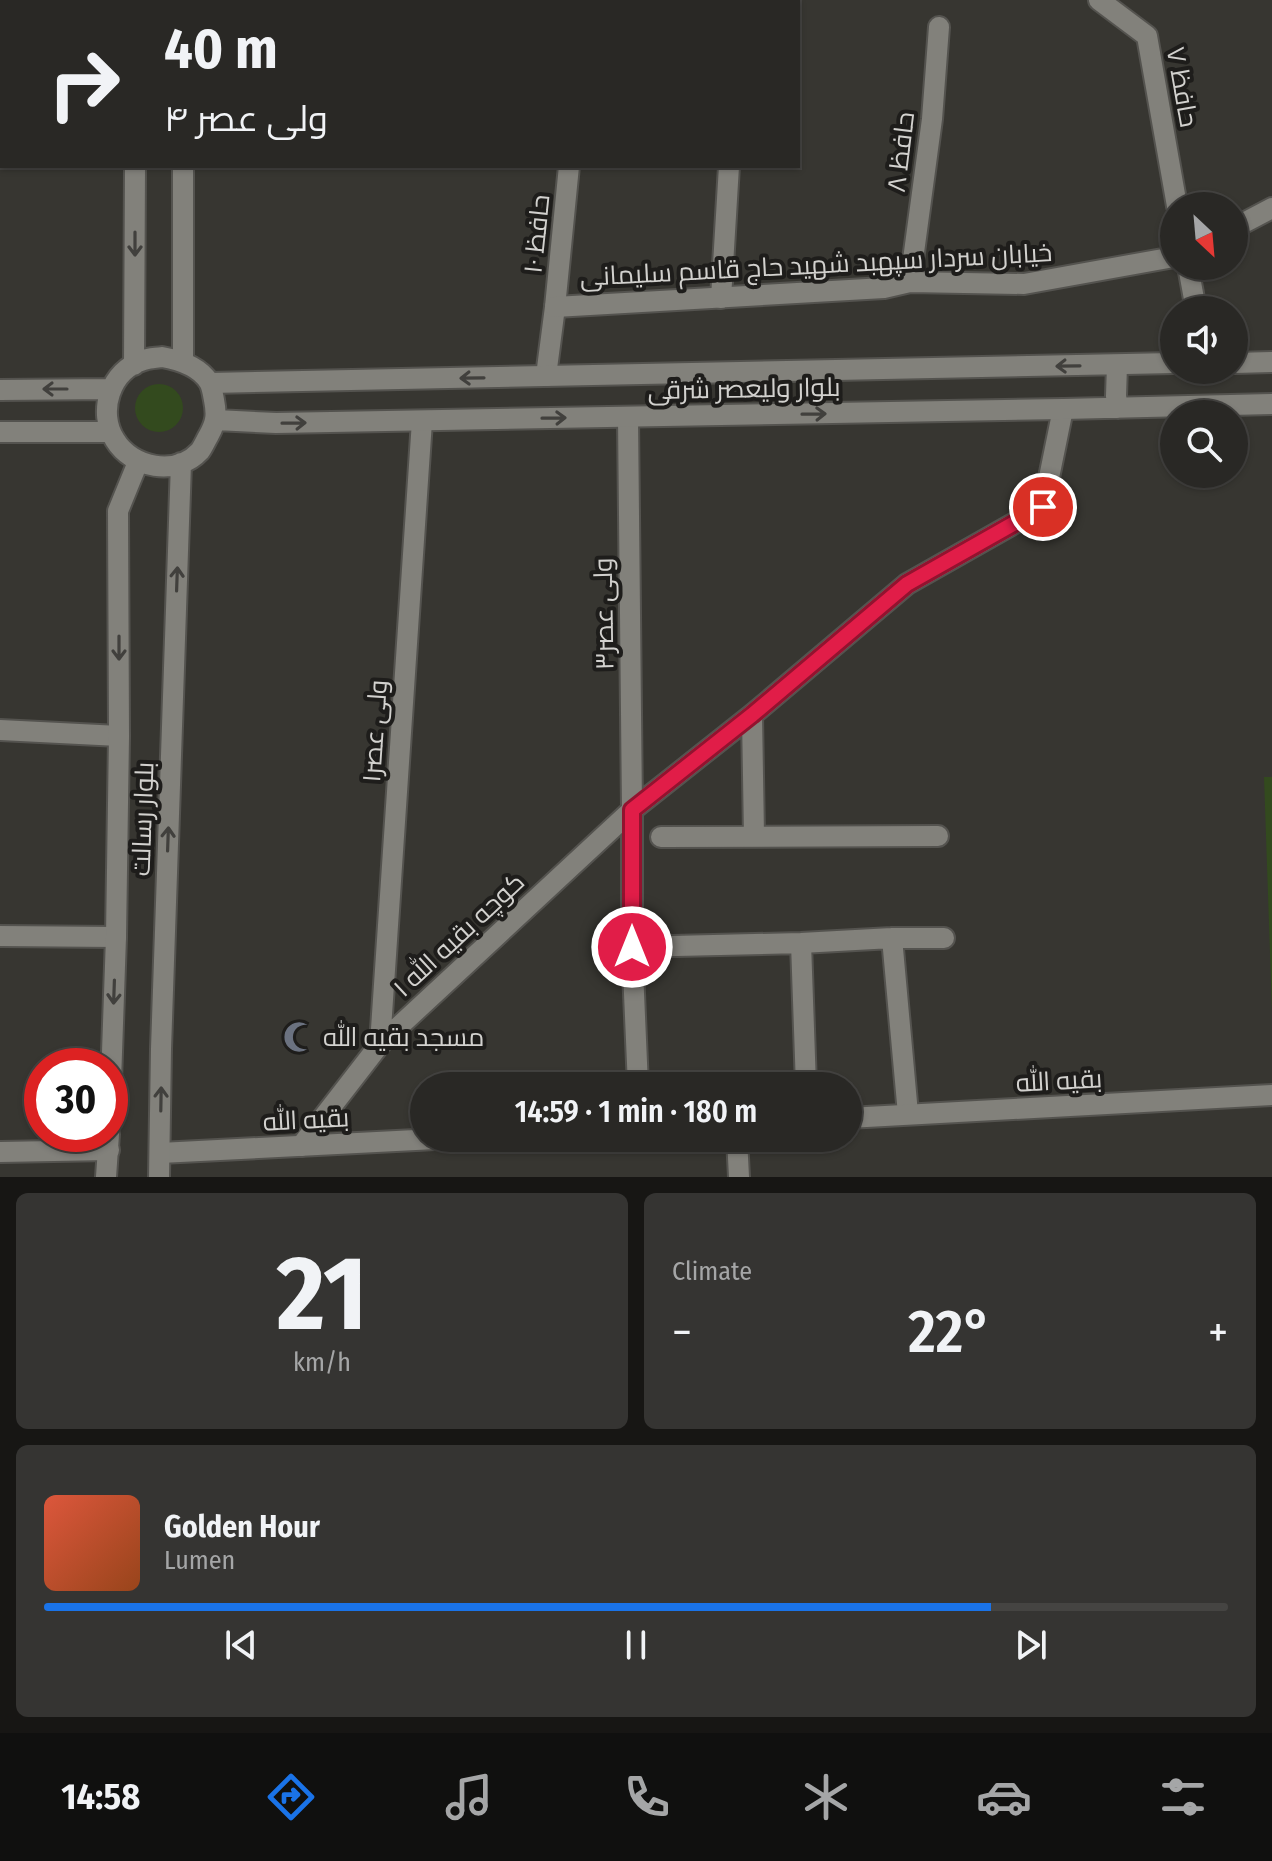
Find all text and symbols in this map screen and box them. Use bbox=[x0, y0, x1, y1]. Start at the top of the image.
text: 40 m bbox=[164, 16, 278, 83]
icon: right bbox=[32, 32, 136, 136]
street label: حافظ ۷ bbox=[1160, 44, 1204, 130]
text: ولی عصر ۴ bbox=[164, 97, 328, 141]
street label: حافظ ۸ bbox=[881, 110, 921, 194]
north arrow bbox=[1160, 192, 1248, 280]
map controls bbox=[1160, 192, 1248, 488]
street label: حافظ ۱۰ bbox=[517, 193, 557, 275]
one-way arrow bbox=[127, 230, 143, 257]
street label: خیابان سردار سپهبد شهید حاج قاسم سلیمانی bbox=[579, 237, 1053, 295]
button: sound bbox=[1160, 296, 1248, 384]
one-way arrow bbox=[1055, 358, 1082, 373]
one-way arrow bbox=[459, 370, 486, 386]
street label: بلوار ولیعصر شرقی bbox=[647, 372, 841, 406]
one-way arrow bbox=[42, 382, 69, 397]
button: search bbox=[1160, 400, 1248, 488]
one-way arrow bbox=[800, 406, 827, 421]
one-way arrow bbox=[540, 411, 567, 426]
one-way arrow bbox=[280, 415, 307, 431]
pin bbox=[1009, 473, 1077, 541]
icon: arrive bbox=[1021, 485, 1065, 529]
street label: ولی عصر۳ bbox=[588, 557, 620, 671]
one-way arrow bbox=[170, 566, 185, 593]
one-way arrow bbox=[111, 634, 127, 661]
street label: ولی عصر۱ bbox=[356, 679, 394, 783]
street label: بلوار رسالت bbox=[126, 761, 160, 877]
one-way arrow bbox=[161, 826, 176, 853]
street label: کوچه بقیه الله ۱ bbox=[386, 865, 532, 1004]
position arrow bbox=[590, 905, 674, 989]
one-way arrow bbox=[107, 978, 122, 1005]
mosque icon: مسجد بقیه الله bbox=[282, 1020, 316, 1054]
place label: مسجد بقیه الله bbox=[323, 1020, 485, 1053]
speed limit sign: 30 bbox=[24, 1048, 128, 1152]
street label: بقیه الله bbox=[1015, 1061, 1103, 1099]
one-way arrow bbox=[153, 1086, 168, 1113]
text: 14:59 · 1 min · 180 m bbox=[515, 1094, 757, 1130]
street label: بقیه الله bbox=[262, 1100, 350, 1138]
text: 21 bbox=[277, 1232, 367, 1357]
text: Climate bbox=[672, 1256, 752, 1287]
text: 22° bbox=[908, 1296, 992, 1368]
text: − bbox=[672, 1306, 692, 1359]
text: + bbox=[1208, 1306, 1228, 1359]
text: km/h bbox=[293, 1347, 351, 1378]
text: Golden Hour bbox=[164, 1509, 320, 1545]
text: Lumen bbox=[164, 1545, 235, 1576]
icon: previous bbox=[219, 1623, 263, 1667]
icon: pause bbox=[614, 1623, 658, 1667]
icon: next bbox=[1009, 1623, 1053, 1667]
icon: directions bbox=[263, 1769, 319, 1825]
icon: music bbox=[441, 1769, 497, 1825]
icon: phone bbox=[619, 1769, 675, 1825]
icon: climate bbox=[798, 1769, 854, 1825]
icon: car bbox=[976, 1769, 1032, 1825]
icon: filters bbox=[1155, 1769, 1211, 1825]
text: 14:58 bbox=[61, 1775, 140, 1819]

